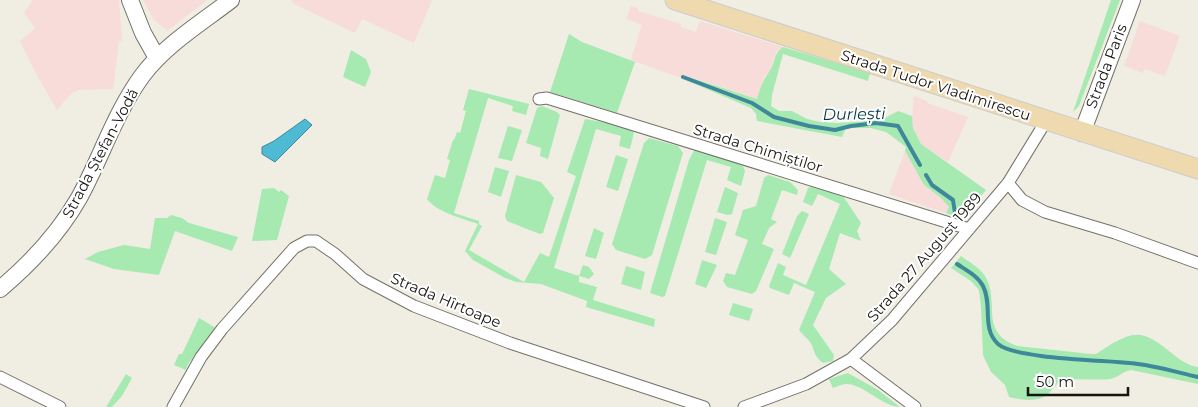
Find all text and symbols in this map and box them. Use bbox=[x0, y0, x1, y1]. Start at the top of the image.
street label: Strada Paris bbox=[1081, 21, 1131, 111]
street label: Strada Tudor Vladimirescu bbox=[839, 45, 1033, 125]
street label: Strada Ștefan-Vodă bbox=[58, 85, 143, 222]
water label: Durlești bbox=[822, 104, 886, 125]
street label: Strada Chimiștilor bbox=[691, 119, 825, 178]
street label: Strada 27 August 1989 bbox=[863, 188, 985, 326]
street label: Strada Hîrtoape bbox=[388, 268, 504, 332]
scale bar bbox=[1028, 364, 1128, 396]
text: 50 m bbox=[1036, 372, 1074, 391]

